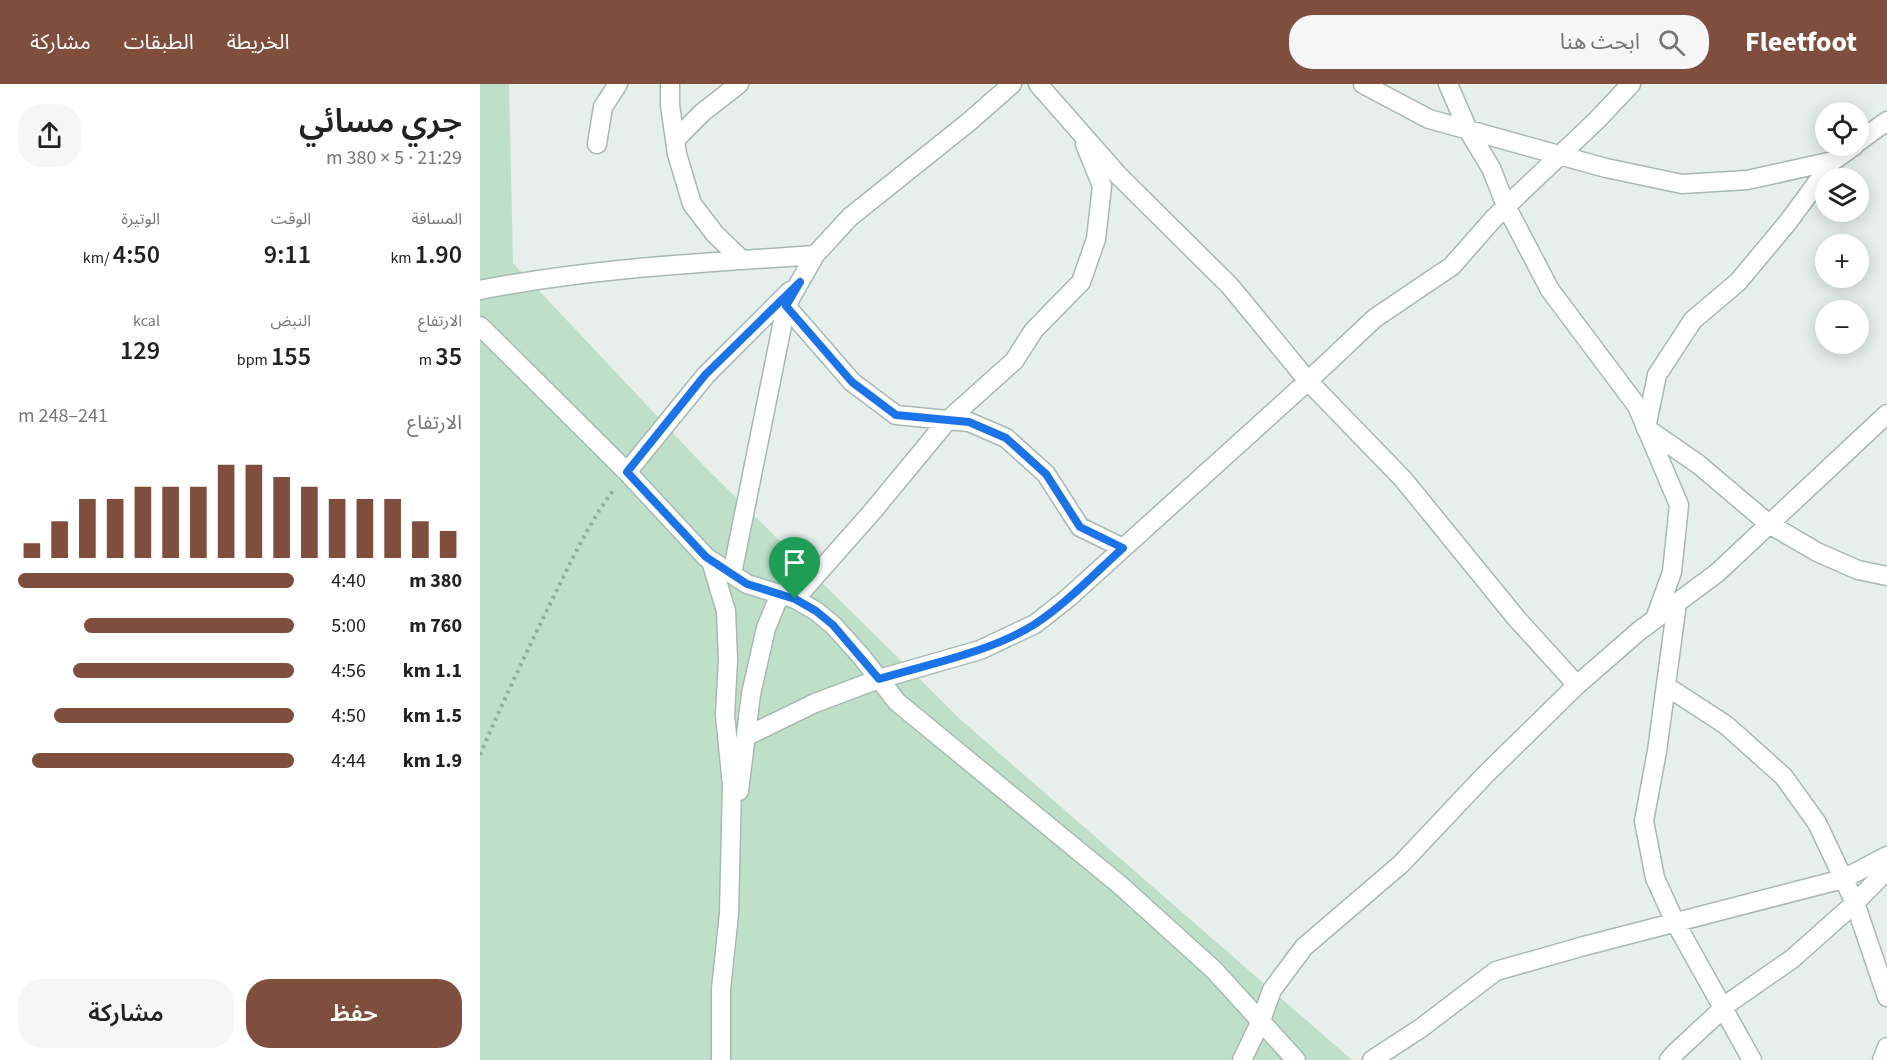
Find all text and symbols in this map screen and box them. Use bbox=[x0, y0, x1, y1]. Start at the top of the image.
search box bbox=[1289, 15, 1709, 69]
text: Fleetfoot bbox=[1745, 22, 1857, 62]
text: ابحث هنا bbox=[1560, 26, 1640, 58]
icon: search bbox=[1655, 26, 1688, 59]
text: مشاركة bbox=[30, 27, 91, 57]
text: الطبقات bbox=[124, 27, 194, 57]
text: الخريطة bbox=[227, 27, 290, 57]
text: جري مسائي bbox=[299, 98, 462, 145]
map controls bbox=[1815, 102, 1869, 354]
button: locate bbox=[1815, 102, 1869, 156]
button: share bbox=[18, 104, 81, 167]
text: 21:29 · 5 × 380 m bbox=[326, 144, 462, 172]
button: layers bbox=[1815, 168, 1869, 222]
text: الوتيرة bbox=[122, 208, 160, 230]
text: الوقت bbox=[271, 208, 311, 230]
text: المسافة bbox=[412, 208, 462, 230]
button: + bbox=[1815, 234, 1869, 288]
text: 4:50 bbox=[113, 236, 160, 273]
text: 9:11 bbox=[264, 236, 311, 273]
text: 1.90 bbox=[415, 236, 462, 273]
text: /km bbox=[83, 247, 113, 269]
text: km bbox=[390, 247, 415, 269]
button: − bbox=[1815, 300, 1869, 354]
text: kcal bbox=[133, 310, 160, 332]
text: النبض bbox=[270, 310, 311, 332]
text: الارتفاع bbox=[418, 310, 462, 332]
text: 129 bbox=[120, 332, 160, 369]
text: 155 bbox=[271, 338, 311, 375]
text: 35 bbox=[435, 338, 462, 375]
text: bpm bbox=[237, 349, 271, 371]
text: m bbox=[419, 349, 435, 371]
text: 241–248 m bbox=[18, 402, 108, 430]
text: الارتفاع bbox=[407, 409, 462, 437]
pin bbox=[769, 537, 820, 599]
icon: arrive bbox=[778, 546, 811, 579]
text: 4:40 bbox=[331, 567, 366, 595]
text: 380 m bbox=[409, 567, 462, 595]
text: 5:00 bbox=[331, 612, 366, 640]
text: 760 m bbox=[409, 612, 462, 640]
text: 4:56 bbox=[331, 657, 366, 685]
text: 1.1 km bbox=[403, 657, 462, 685]
text: 4:50 bbox=[331, 702, 366, 730]
text: 1.5 km bbox=[403, 702, 462, 730]
text: 4:44 bbox=[331, 747, 366, 775]
text: 1.9 km bbox=[403, 747, 462, 775]
button: مشاركة bbox=[18, 979, 234, 1048]
button: حفظ bbox=[246, 979, 462, 1048]

